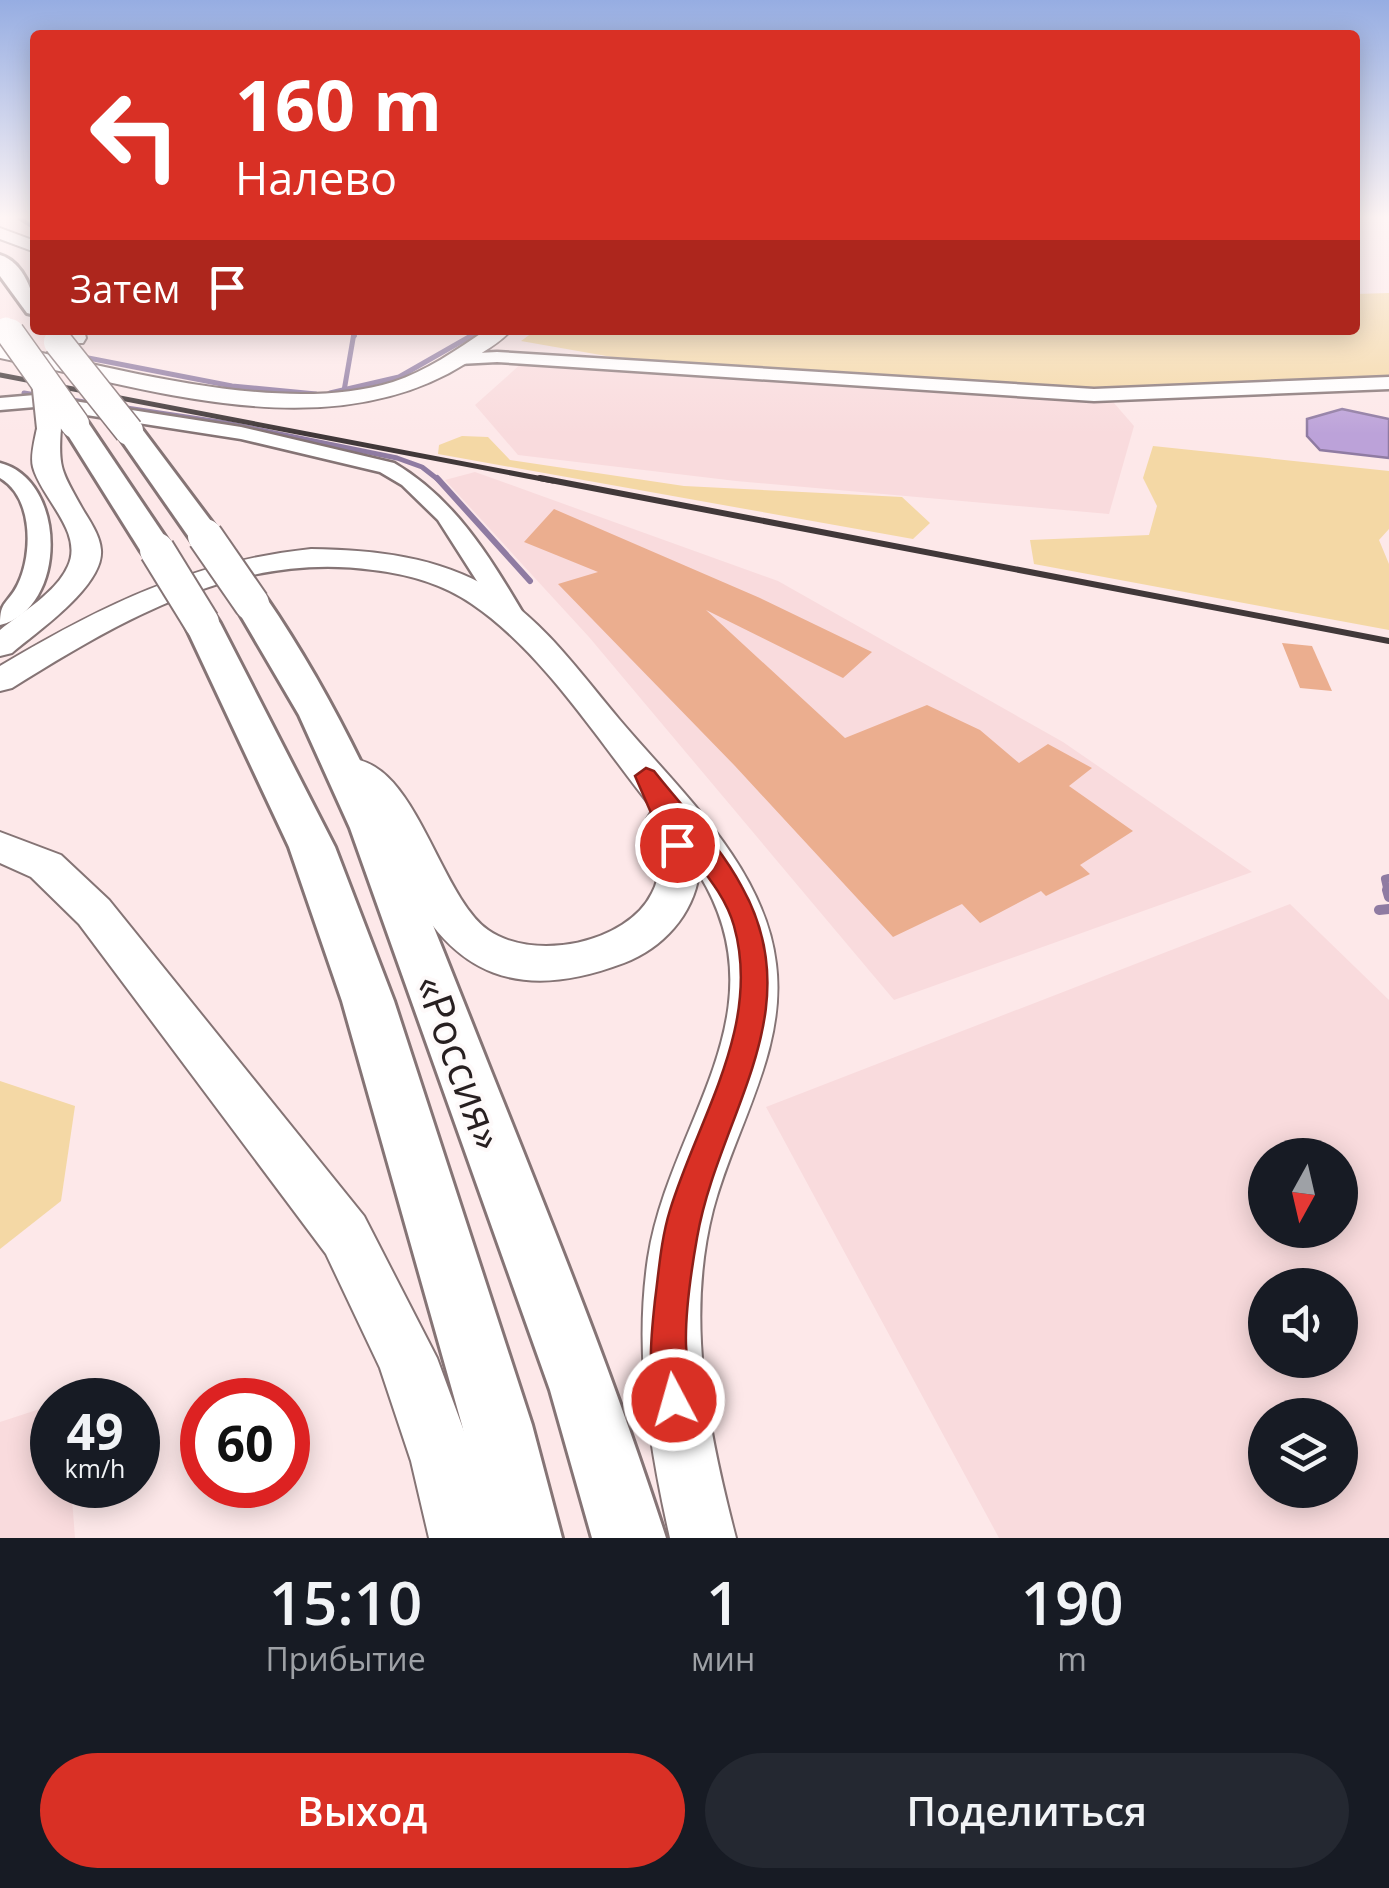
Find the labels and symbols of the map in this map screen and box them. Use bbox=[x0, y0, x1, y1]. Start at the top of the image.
pin bbox=[635, 803, 720, 888]
street label: «Россия» bbox=[403, 967, 519, 1157]
north arrow bbox=[1248, 1138, 1358, 1248]
position arrow bbox=[622, 1348, 726, 1452]
speed limit sign: 60 bbox=[180, 1378, 310, 1508]

